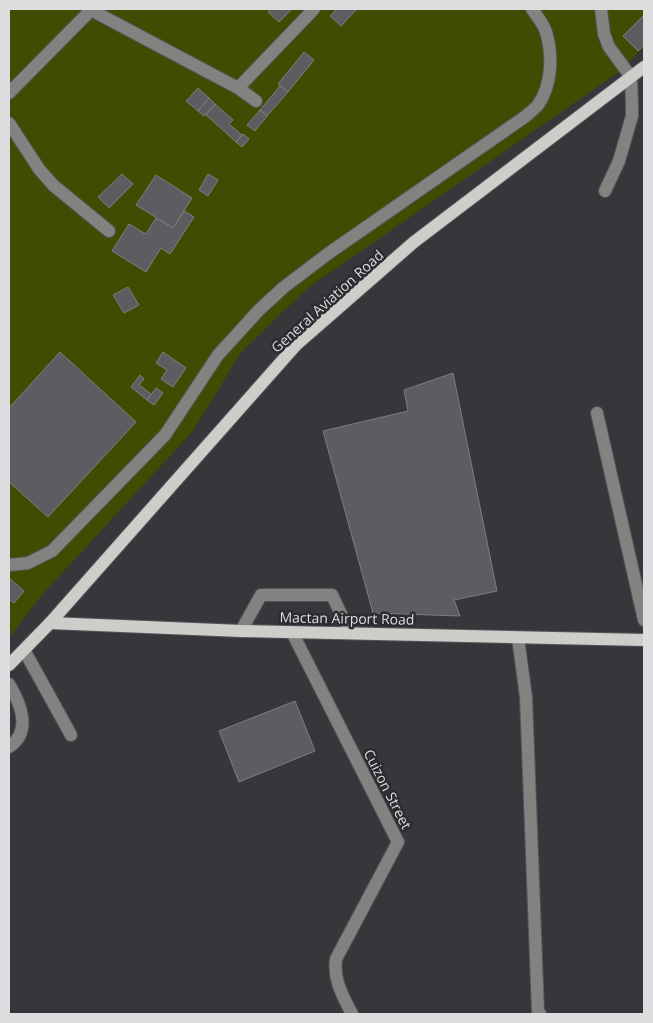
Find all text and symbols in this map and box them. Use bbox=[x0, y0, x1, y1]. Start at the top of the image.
street label: General Aviation Road bbox=[267, 245, 387, 357]
street label: Mactan Airport Road bbox=[279, 607, 415, 629]
street label: Cuizon Street bbox=[360, 746, 416, 832]

